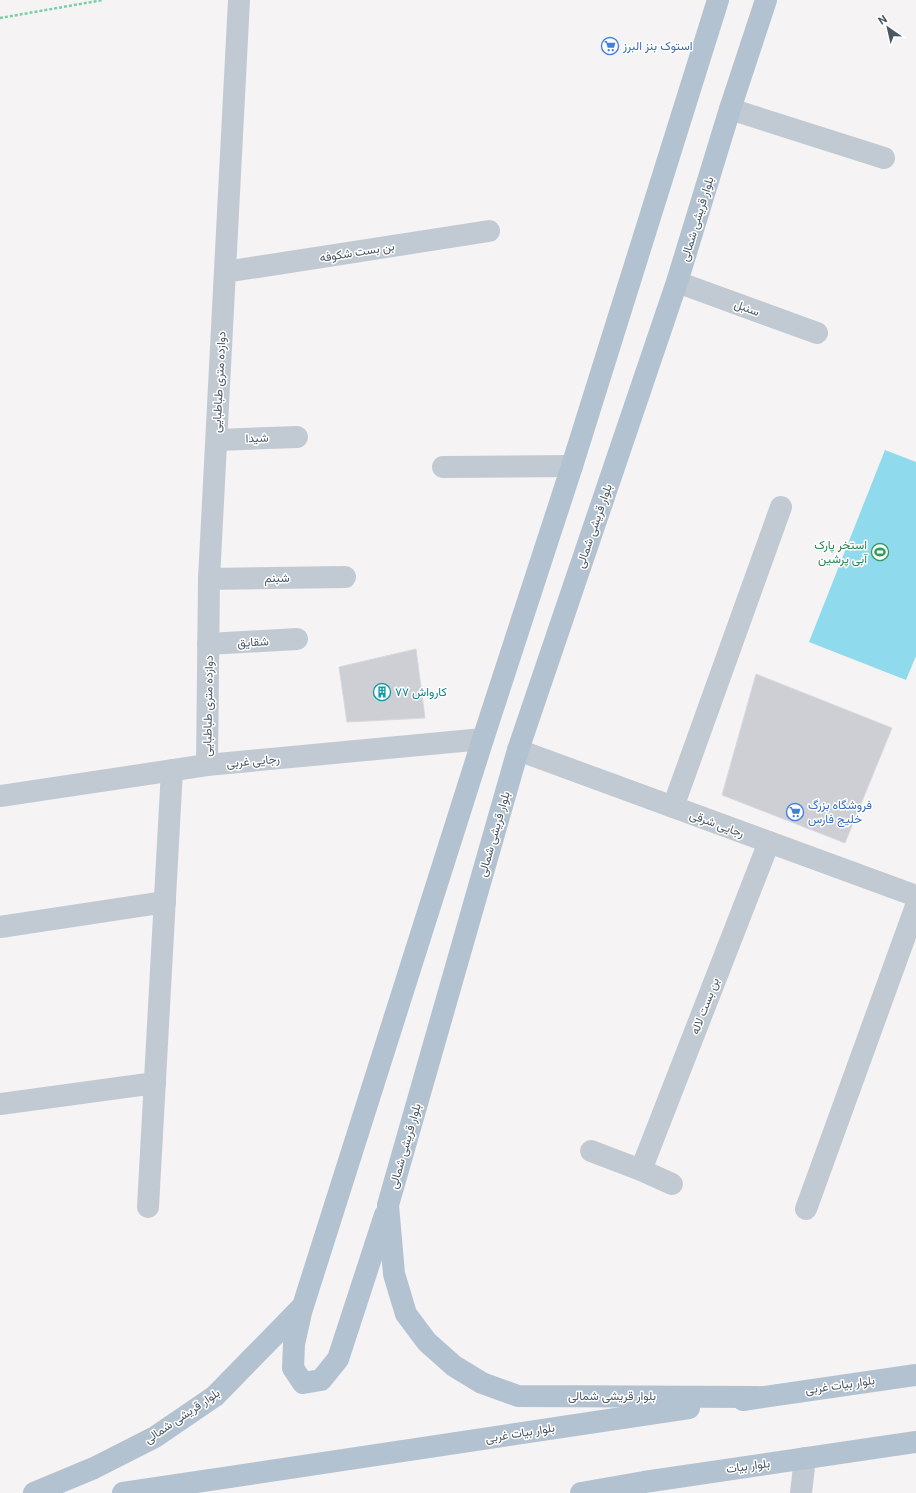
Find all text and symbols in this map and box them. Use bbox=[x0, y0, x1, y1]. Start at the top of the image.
north arrow bbox=[868, 8, 908, 48]
text: N bbox=[876, 12, 890, 28]
supermarket icon: استوک بنز البرز bbox=[600, 36, 620, 56]
place label: استوک بنز البرز bbox=[622, 39, 693, 54]
street label: بلوار قریشی شمالی bbox=[677, 175, 718, 263]
street label: بن بست شکوفه bbox=[319, 239, 396, 266]
street label: سنبل bbox=[732, 297, 761, 320]
street label: دوازده متری طباطبایی bbox=[209, 331, 230, 433]
street label: شیدا bbox=[245, 431, 269, 445]
street label: بلوار قریشی شمالی bbox=[573, 482, 616, 570]
place label: استخر پارک آبی پرشین bbox=[814, 538, 868, 567]
sports icon: استخر پارک آبی پرشین bbox=[870, 542, 890, 562]
street label: شبنم bbox=[264, 571, 290, 586]
street label: شقایق bbox=[237, 634, 269, 651]
street label: دوازده متری طباطبایی bbox=[200, 655, 217, 757]
building icon: کارواش ۷۷ bbox=[372, 682, 392, 702]
place label: کارواش ۷۷ bbox=[395, 685, 447, 700]
street label: رجایی غربی bbox=[226, 752, 280, 771]
street label: بلوار قریشی شمالی bbox=[475, 790, 514, 879]
place label: فروشگاه بزرگ خلیج فارس bbox=[808, 798, 872, 828]
supermarket icon: فروشگاه بزرگ خلیج فارس bbox=[785, 802, 805, 822]
street label: رجایی شرقی bbox=[687, 808, 746, 841]
street label: بن بست لاله bbox=[688, 976, 723, 1037]
street label: بلوار قریشی شمالی bbox=[386, 1102, 425, 1191]
street label: بلوار بیات غربی bbox=[804, 1373, 876, 1398]
street label: بلوار قریشی شمالی bbox=[142, 1386, 223, 1447]
street label: بلوار قریشی شمالی bbox=[568, 1389, 656, 1404]
street label: بلوار بیات غربی bbox=[484, 1421, 556, 1446]
street label: بلوار بیات bbox=[725, 1456, 771, 1477]

